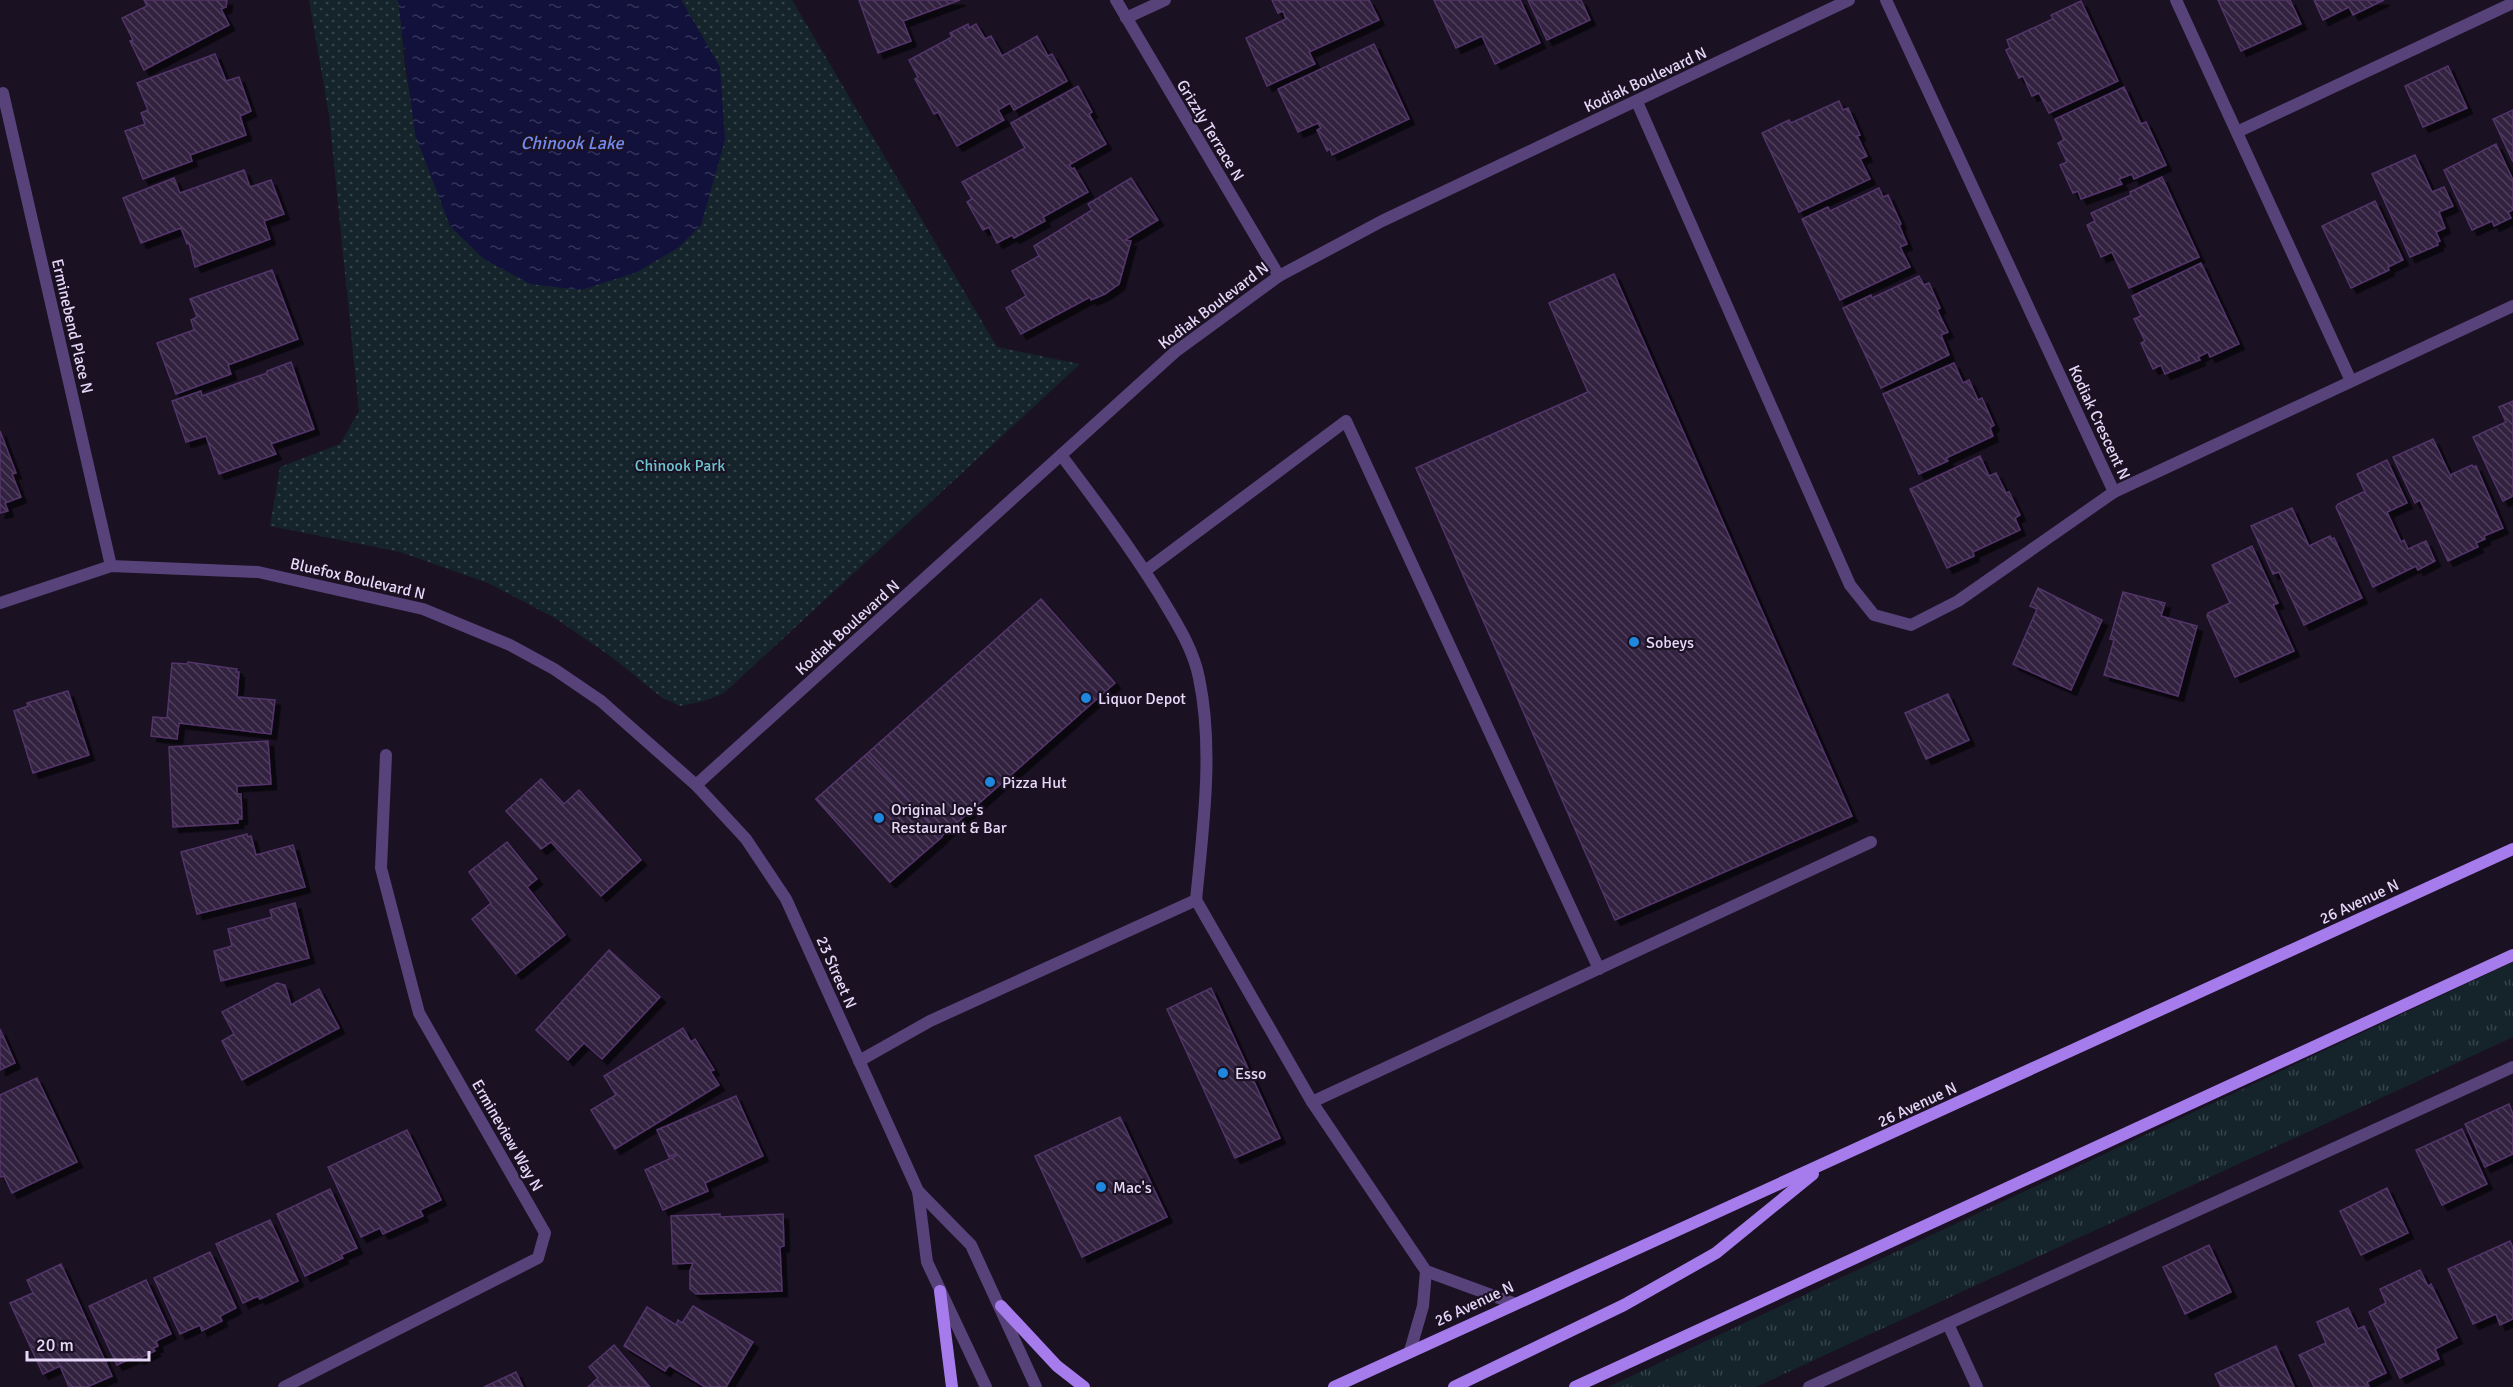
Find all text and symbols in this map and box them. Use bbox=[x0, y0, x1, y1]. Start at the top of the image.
street label: Kodiak Boulevard N bbox=[1581, 43, 1710, 117]
street label: Grizzly Terrace N bbox=[1172, 76, 1248, 185]
water label: Chinook Lake bbox=[520, 132, 625, 154]
street label: Erminebend Place N bbox=[47, 257, 97, 396]
street label: Kodiak Boulevard N bbox=[1154, 258, 1273, 354]
street label: Kodiak Crescent N bbox=[2064, 362, 2134, 483]
park label: Chinook Park bbox=[635, 456, 725, 476]
street label: Bluefox Boulevard N bbox=[288, 554, 427, 604]
street label: Kodiak Boulevard N bbox=[792, 576, 904, 680]
place label: Sobeys bbox=[1646, 633, 1694, 653]
marker: Sobeys bbox=[1627, 635, 1641, 649]
place label: Liquor Depot bbox=[1098, 689, 1186, 709]
marker: Liquor Depot bbox=[1079, 691, 1093, 705]
place label: Pizza Hut bbox=[1002, 773, 1067, 793]
marker: Pizza Hut bbox=[983, 775, 997, 789]
place label: Original Joe's Restaurant & Bar bbox=[891, 800, 1007, 838]
marker: Original Joe's Restaurant & Bar bbox=[872, 811, 886, 825]
street label: 26 Avenue N bbox=[2317, 875, 2402, 929]
street label: 23 Street N bbox=[811, 933, 861, 1012]
place label: Esso bbox=[1235, 1064, 1266, 1084]
marker: Esso bbox=[1216, 1066, 1230, 1080]
street label: Ermineview Way N bbox=[467, 1076, 547, 1195]
street label: 26 Avenue N bbox=[1875, 1078, 1960, 1132]
place label: Mac's bbox=[1113, 1178, 1152, 1198]
marker: Mac's bbox=[1094, 1180, 1108, 1194]
street label: 26 Avenue N bbox=[1432, 1277, 1517, 1331]
scale bar bbox=[27, 1324, 148, 1362]
text: 20 m bbox=[36, 1334, 74, 1356]

